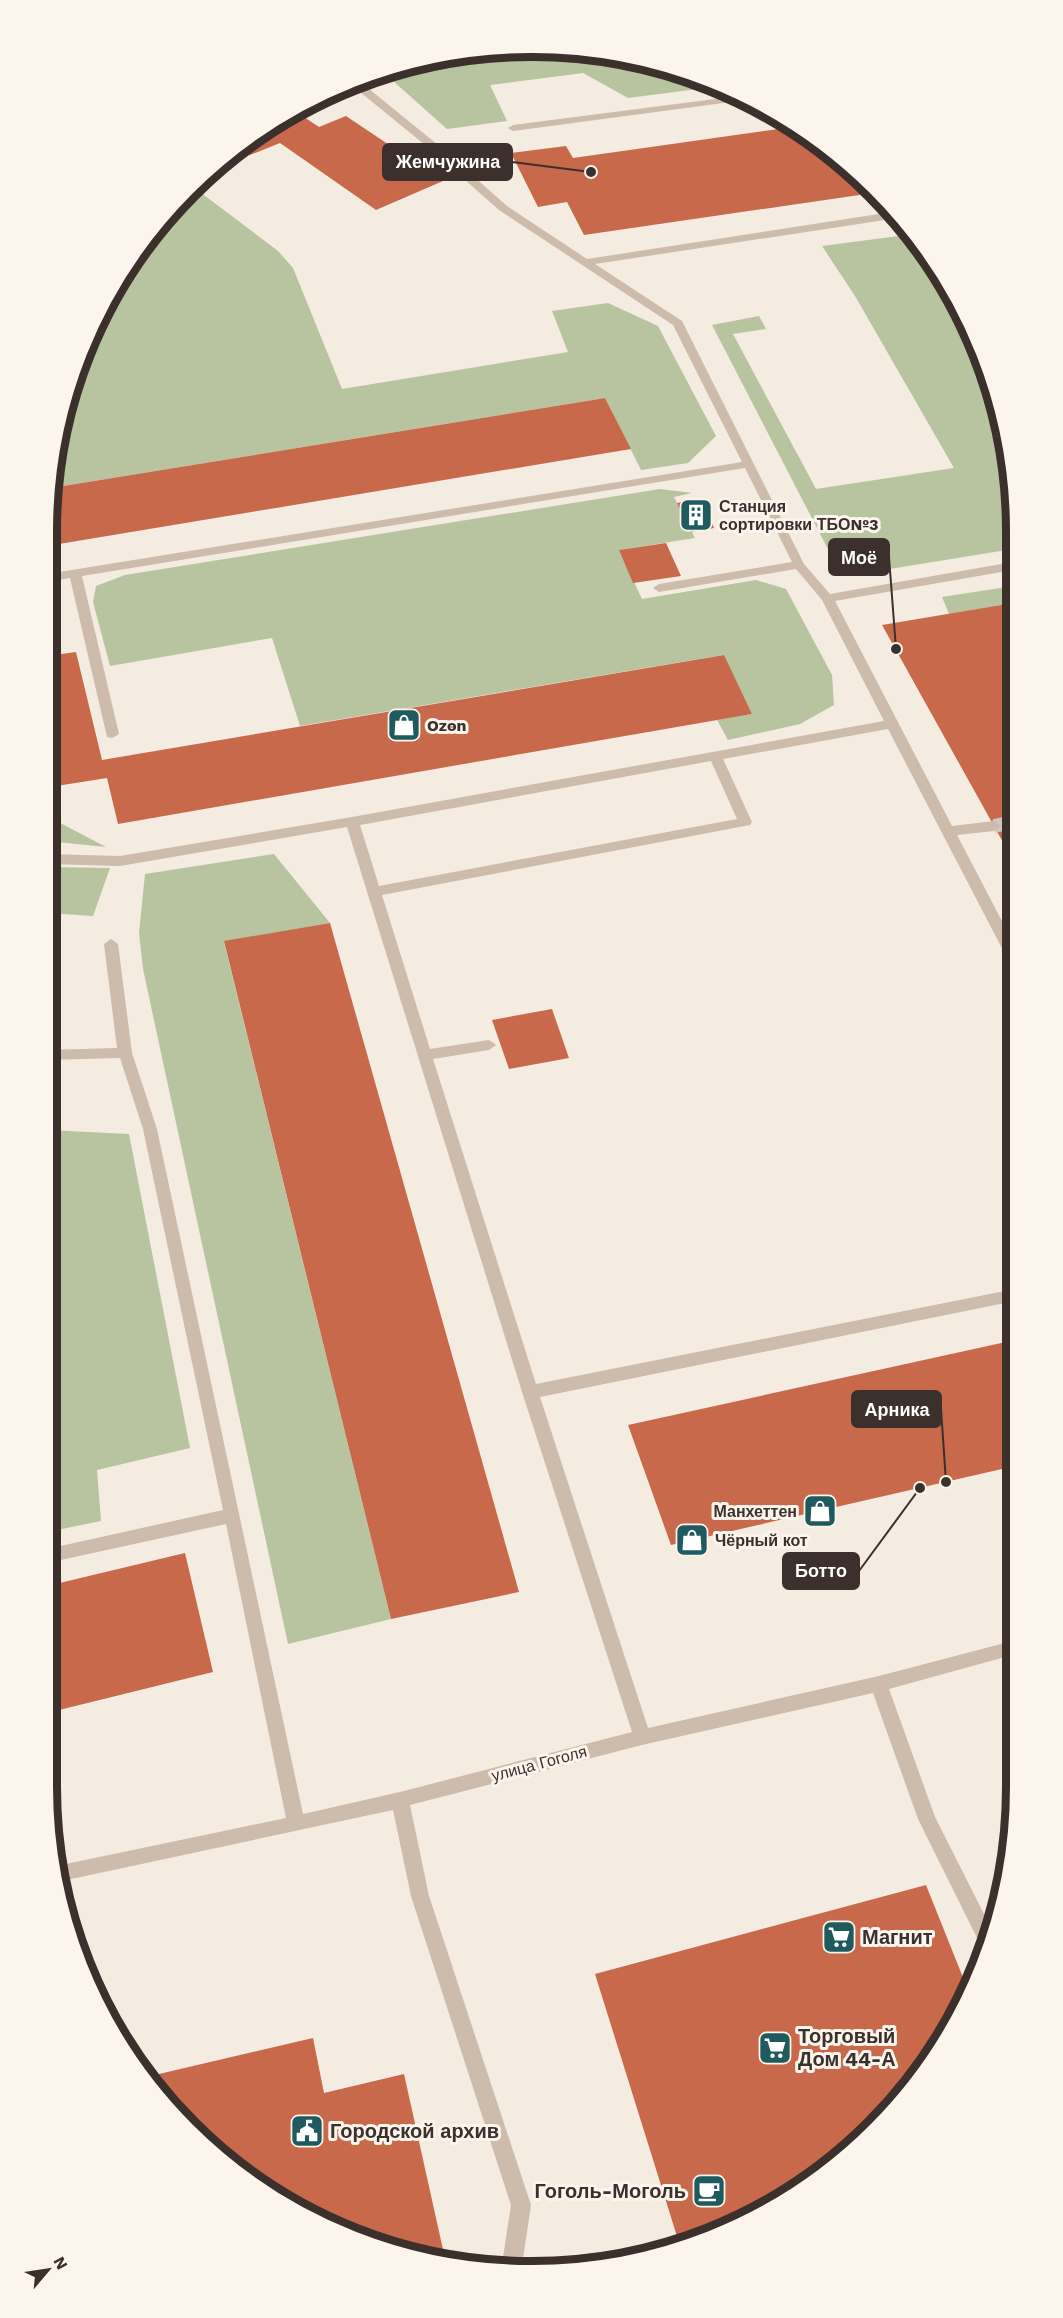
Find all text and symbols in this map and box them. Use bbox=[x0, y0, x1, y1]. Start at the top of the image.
callout: Жемчужина bbox=[383, 144, 512, 180]
text: Жемчужина bbox=[395, 151, 501, 172]
building icon: Станция сортировки ТБО№3 bbox=[678, 497, 714, 533]
place label: Станция сортировки ТБО№3 bbox=[719, 497, 879, 534]
callout: Моё bbox=[829, 539, 889, 575]
text: Моё bbox=[841, 547, 877, 568]
shop icon: Ozon bbox=[386, 707, 422, 743]
place label: Ozon bbox=[427, 716, 466, 735]
callout: Арника bbox=[852, 1391, 941, 1427]
text: Арника bbox=[865, 1399, 930, 1420]
shop icon: Манхеттен bbox=[802, 1493, 838, 1529]
place label: Манхеттен bbox=[713, 1502, 797, 1521]
shop icon: Чёрный кот bbox=[674, 1522, 710, 1558]
place label: Чёрный кот bbox=[715, 1531, 808, 1550]
callout: Ботто bbox=[783, 1553, 859, 1589]
text: Ботто bbox=[795, 1560, 847, 1581]
street label: улица Гоголя bbox=[489, 1742, 589, 1785]
supermarket icon: Магнит bbox=[821, 1919, 857, 1955]
place label: Магнит bbox=[862, 1925, 933, 1949]
place label: Торговый Дом 44-А bbox=[798, 2024, 896, 2071]
supermarket icon: Торговый Дом 44-А bbox=[757, 2030, 793, 2066]
public building icon: Городской архив bbox=[289, 2113, 325, 2149]
place label: Городской архив bbox=[330, 2119, 499, 2143]
cafe icon: Гоголь-Моголь bbox=[691, 2173, 727, 2209]
place label: Гоголь-Моголь bbox=[534, 2179, 686, 2203]
north arrow bbox=[18, 2240, 78, 2300]
text: N bbox=[49, 2253, 72, 2273]

